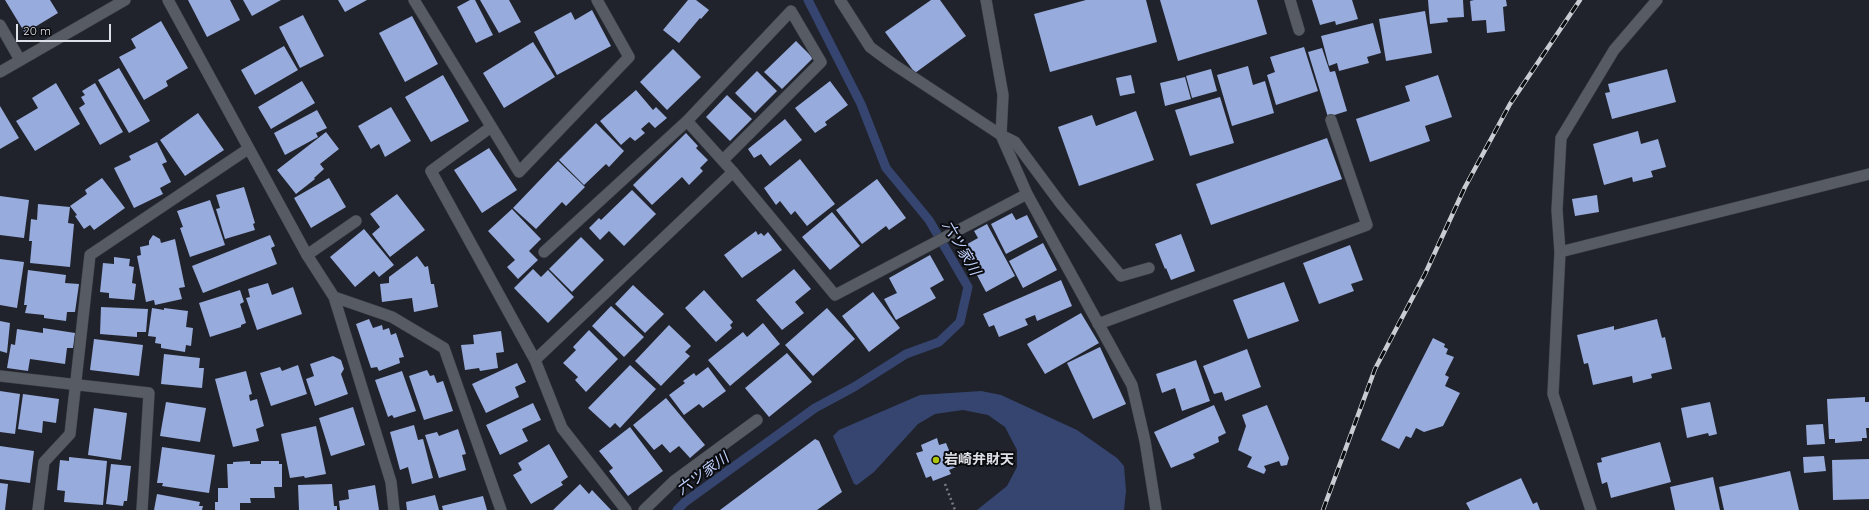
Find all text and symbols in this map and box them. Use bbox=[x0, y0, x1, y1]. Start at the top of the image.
scale bar bbox=[18, 16, 113, 42]
text: 20 m bbox=[23, 23, 51, 38]
water label: 六ツ家川 bbox=[938, 218, 984, 278]
water label: 六ツ家川 bbox=[673, 449, 733, 499]
place label: 岩崎弁財天 bbox=[944, 452, 1014, 468]
marker: 岩崎弁財天 bbox=[931, 455, 941, 465]

